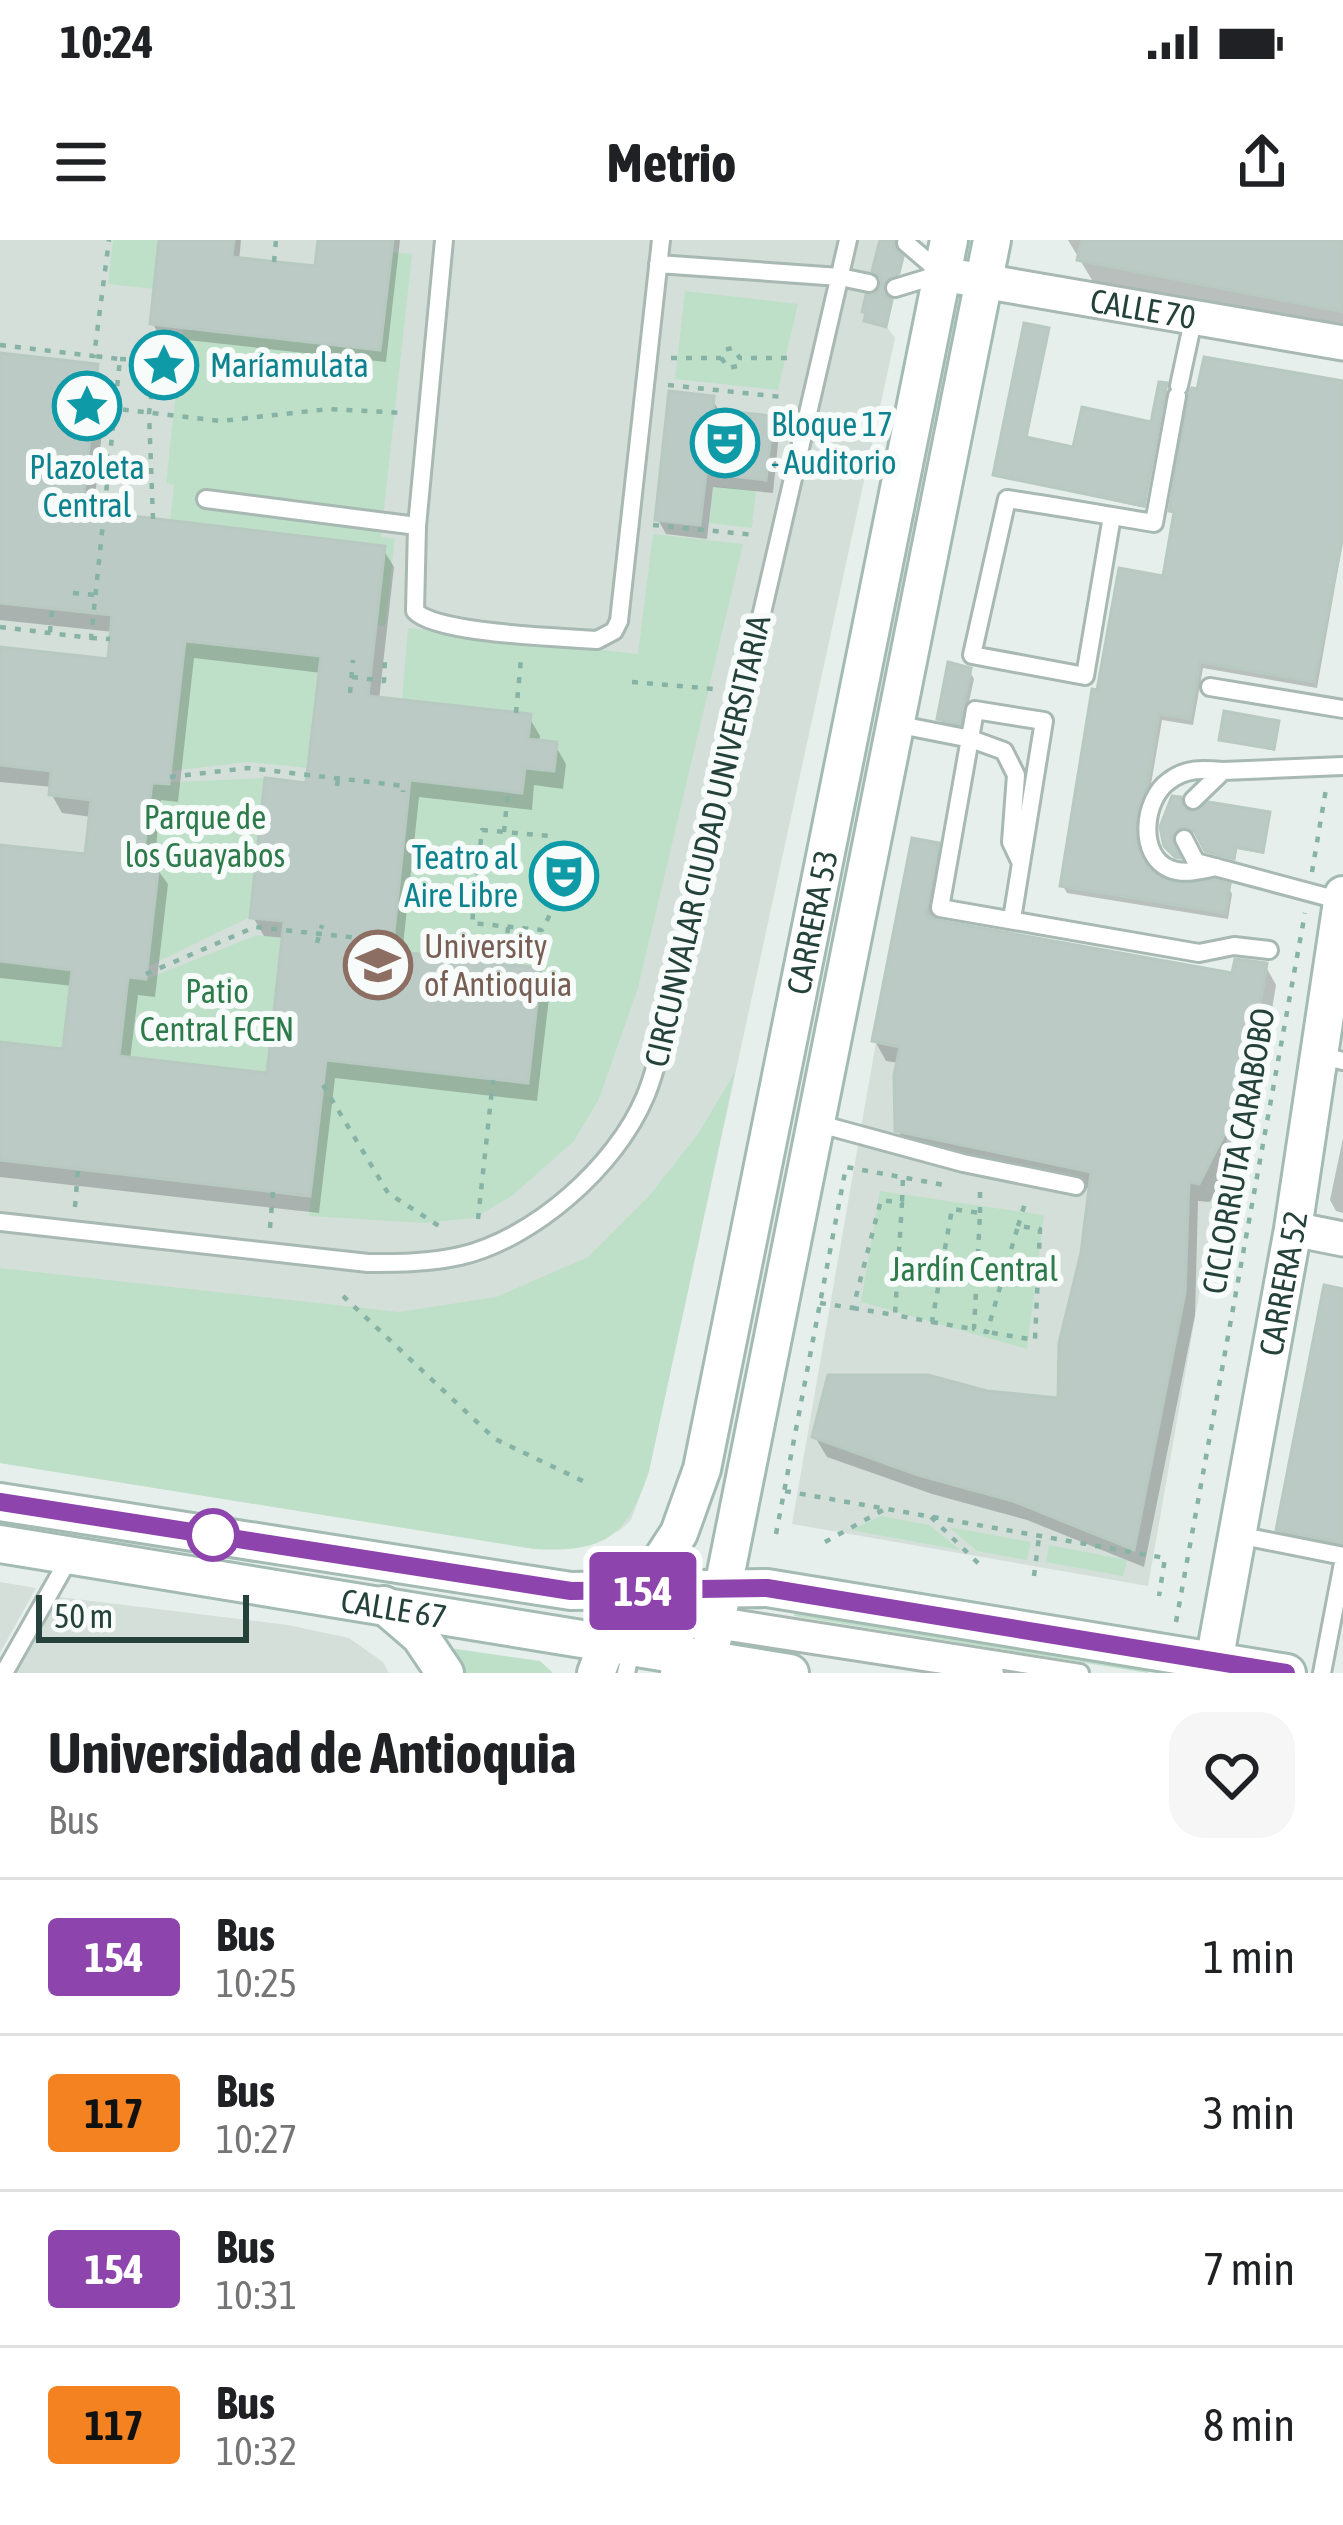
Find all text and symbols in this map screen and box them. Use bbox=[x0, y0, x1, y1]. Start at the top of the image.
text: 10:24 bbox=[60, 16, 154, 68]
icon: menu bbox=[48, 129, 114, 195]
icon: share bbox=[1229, 129, 1295, 195]
text: Metrio bbox=[607, 132, 736, 193]
street label: CALLE 70 bbox=[1087, 281, 1199, 336]
place icon: Maríamulata bbox=[129, 330, 199, 400]
place label: Maríamulata bbox=[210, 346, 369, 384]
place icon: Plazoleta Central bbox=[52, 371, 122, 441]
place label: Bloque 17 - Auditorio bbox=[771, 405, 897, 481]
theatre icon: Bloque 17 - Auditorio bbox=[690, 408, 760, 478]
place label: Plazoleta Central bbox=[29, 448, 145, 524]
street label: CIRCUNVALAR CIUDAD UNIVERSITARIA bbox=[637, 611, 778, 1070]
park label: Parque de los Guayabos bbox=[125, 798, 285, 874]
place label: Teatro al Aire Libre bbox=[404, 838, 518, 914]
theatre icon: Teatro al Aire Libre bbox=[529, 841, 599, 911]
street label: CARRERA 53 bbox=[779, 847, 845, 998]
place label: University of Antioquia bbox=[424, 927, 572, 1003]
school or university icon: University of Antioquia bbox=[343, 930, 413, 1000]
park label: Patio Central FCEN bbox=[140, 972, 294, 1048]
street label: CICLORRUTA CARABOBO bbox=[1194, 1005, 1282, 1297]
street label: CARRERA 52 bbox=[1251, 1209, 1314, 1359]
park label: Jardín Central bbox=[890, 1250, 1058, 1288]
unlabelled marker bbox=[188, 1510, 238, 1560]
line badge: 154 bbox=[574, 1552, 712, 1630]
text: 154 bbox=[613, 1567, 673, 1615]
street label: CALLE 67 bbox=[338, 1581, 449, 1636]
scale bar bbox=[36, 1589, 249, 1642]
text: 50 m bbox=[54, 1597, 113, 1635]
button: heart bbox=[1169, 1712, 1295, 1838]
text: Universidad de Antioquia bbox=[48, 1720, 576, 1785]
text: Bus bbox=[48, 1798, 99, 1842]
text: Bus bbox=[216, 1909, 275, 1961]
text: 1 min bbox=[1203, 1931, 1295, 1983]
text: 154 bbox=[84, 1933, 144, 1981]
text: 10:25 bbox=[216, 1961, 297, 2005]
text: Bus bbox=[216, 2065, 275, 2117]
text: 3 min bbox=[1203, 2087, 1295, 2139]
text: 117 bbox=[84, 2089, 144, 2137]
text: 10:27 bbox=[216, 2117, 297, 2161]
text: Bus bbox=[216, 2221, 275, 2273]
text: 7 min bbox=[1203, 2243, 1295, 2295]
text: 154 bbox=[84, 2245, 144, 2293]
text: 10:31 bbox=[216, 2273, 297, 2317]
text: Bus bbox=[216, 2377, 275, 2429]
text: 8 min bbox=[1203, 2399, 1295, 2451]
text: 117 bbox=[84, 2401, 144, 2449]
text: 10:32 bbox=[216, 2429, 297, 2473]

